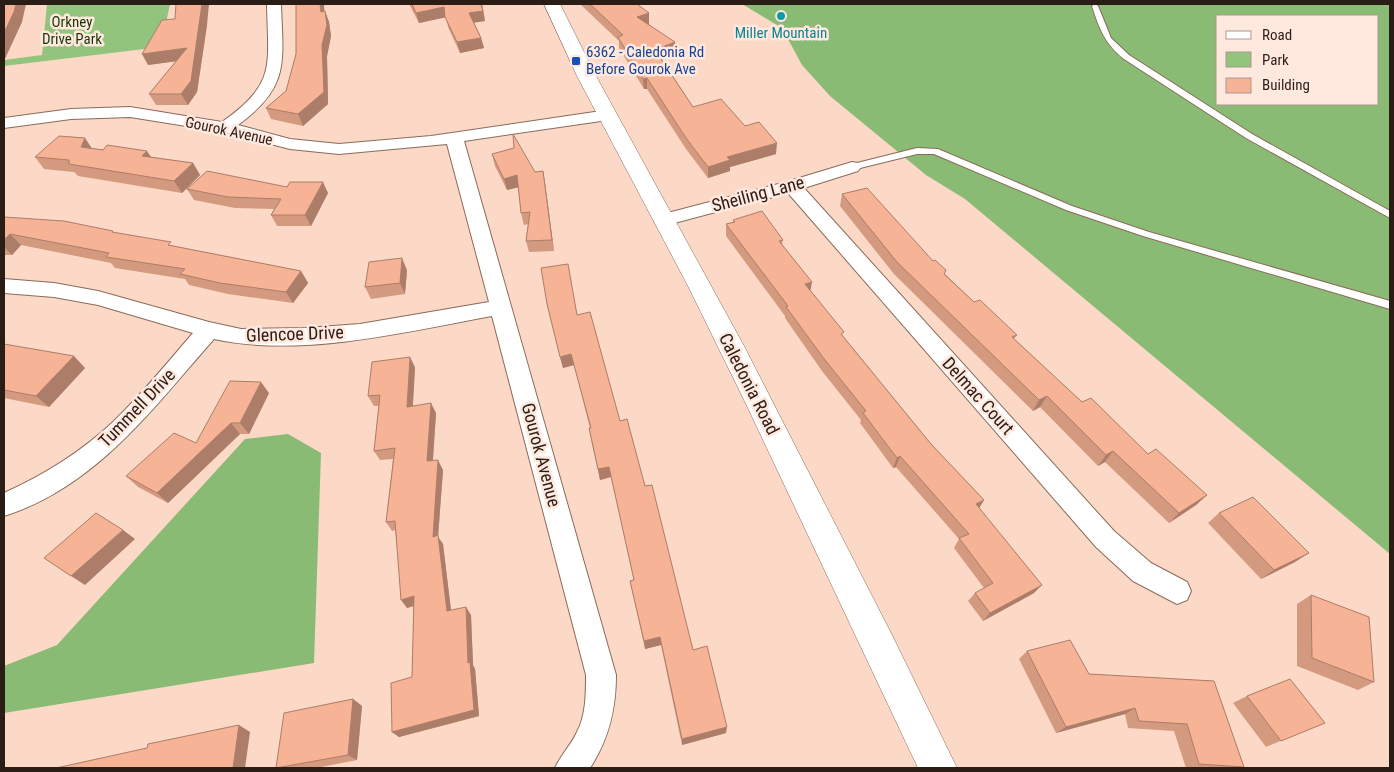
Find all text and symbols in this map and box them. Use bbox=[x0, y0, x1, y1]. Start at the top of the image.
marker: Miller Mountain bbox=[775, 10, 787, 22]
park label: Orkney Drive Park bbox=[42, 13, 102, 48]
legend bbox=[1216, 15, 1379, 105]
place label: Miller Mountain bbox=[735, 24, 827, 42]
text: Road bbox=[1262, 26, 1292, 44]
place label: 6362 - Caledonia Rd Before Gourok Ave bbox=[586, 43, 704, 78]
text: Park bbox=[1262, 51, 1289, 69]
marker: 6362 - Caledonia Rd Before Gourok Ave bbox=[570, 55, 582, 67]
text: Building bbox=[1262, 76, 1310, 94]
street label: Gourok Avenue bbox=[184, 113, 274, 149]
street label: Sheiling Lane bbox=[709, 171, 806, 216]
street label: Glencoe Drive bbox=[246, 321, 344, 346]
street label: Caledonia Road bbox=[715, 330, 784, 438]
street label: Delmac Court bbox=[938, 353, 1019, 439]
street label: Tummell Drive bbox=[94, 364, 179, 451]
street label: Gourok Avenue bbox=[518, 401, 565, 509]

